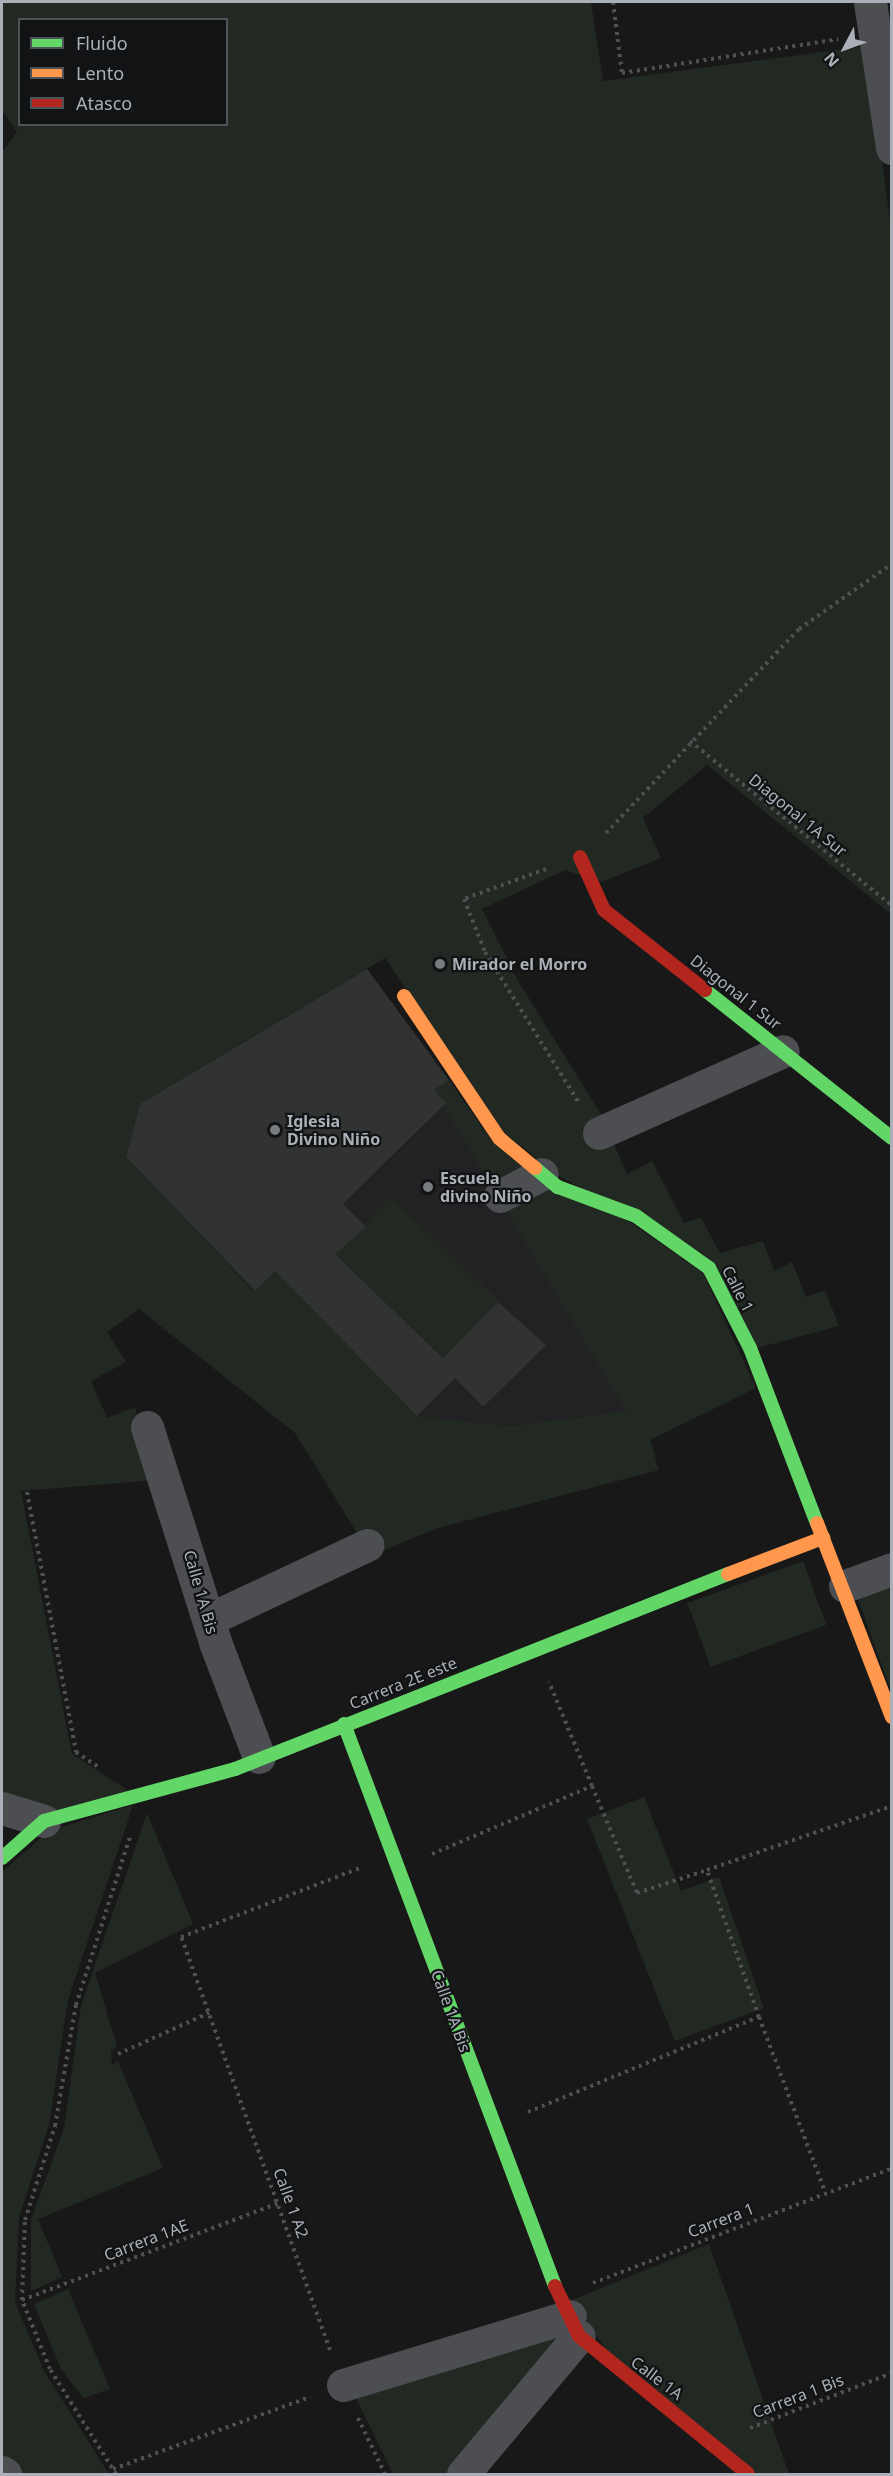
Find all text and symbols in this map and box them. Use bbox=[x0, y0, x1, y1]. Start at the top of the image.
legend bbox=[18, 18, 228, 126]
north arrow bbox=[815, 18, 875, 78]
text: Fluido bbox=[76, 31, 128, 55]
text: N bbox=[819, 48, 844, 72]
text: Lento bbox=[76, 61, 124, 85]
text: Atasco bbox=[76, 91, 132, 115]
street label: Diagonal 1A Sur bbox=[745, 770, 851, 860]
street label: Diagonal 1 Sur bbox=[687, 951, 785, 1033]
place label: Mirador el Morro bbox=[452, 954, 587, 974]
marker: Mirador el Morro bbox=[433, 957, 447, 971]
place label: Iglesia Divino Niño bbox=[287, 1111, 380, 1149]
marker: Iglesia Divino Niño bbox=[268, 1123, 282, 1137]
place label: Escuela divino Niño bbox=[440, 1168, 532, 1206]
marker: Escuela divino Niño bbox=[421, 1180, 435, 1194]
street label: Calle 1 bbox=[718, 1263, 758, 1315]
street label: Calle 1A Bis bbox=[180, 1548, 222, 1636]
street label: Carrera 2E este bbox=[346, 1653, 460, 1713]
street label: Calle 1A Bis bbox=[427, 1967, 475, 2055]
street label: Calle 1 A2 bbox=[269, 2165, 313, 2241]
street label: Carrera 1 bbox=[685, 2199, 757, 2241]
street label: Carrera 1AE bbox=[101, 2215, 191, 2265]
street label: Calle 1A bbox=[627, 2352, 687, 2404]
street label: Carrera 1 Bis bbox=[750, 2370, 846, 2422]

